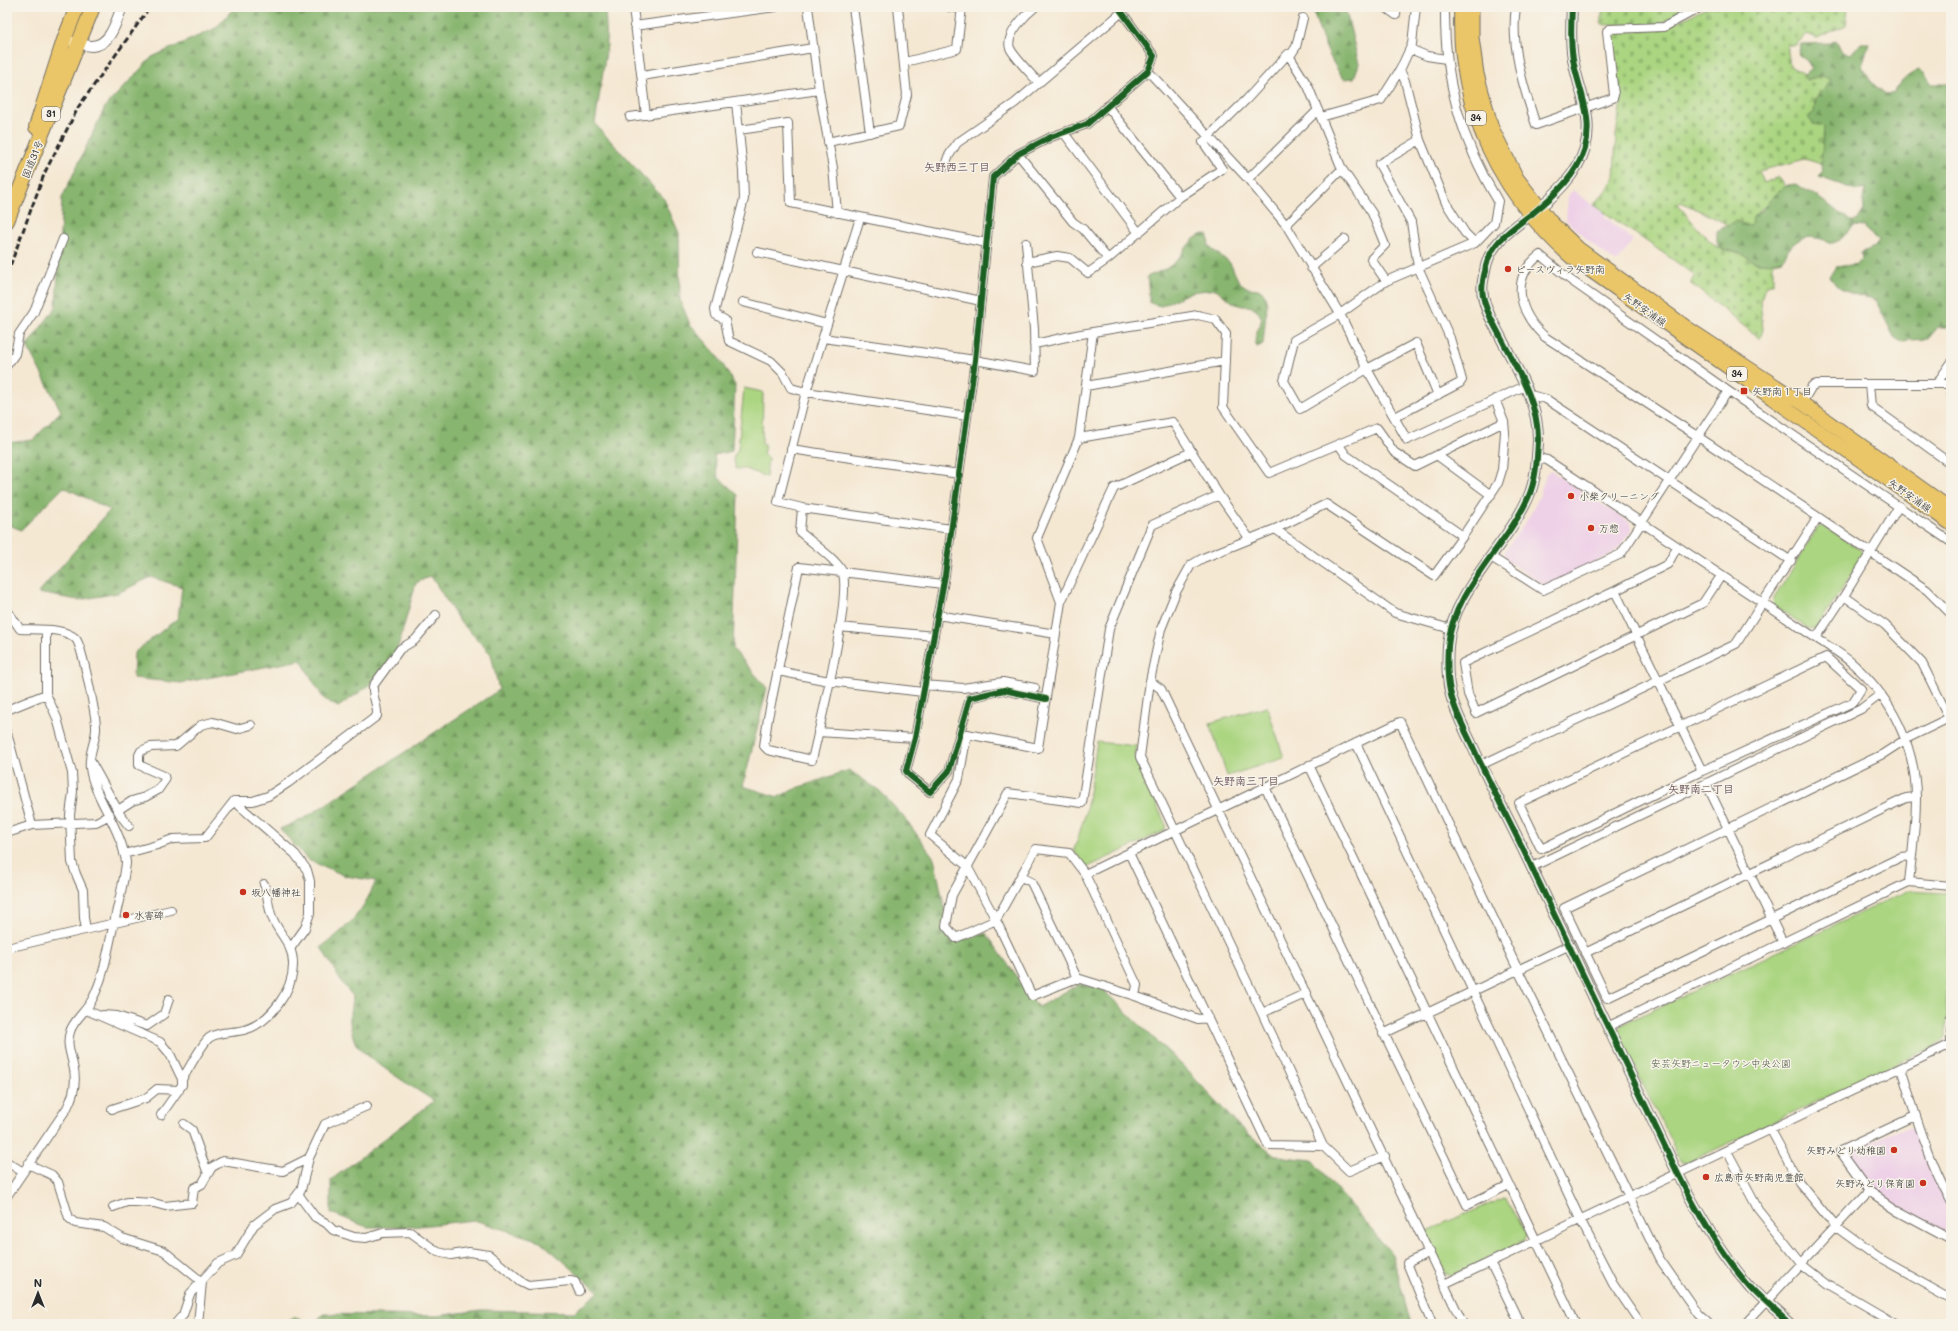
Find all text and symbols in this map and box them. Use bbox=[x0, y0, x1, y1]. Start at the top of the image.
road number: 31 bbox=[42, 107, 60, 121]
road number: 34 bbox=[1466, 111, 1486, 125]
street label: 国道31号 bbox=[18, 138, 46, 180]
district label: 矢野西三丁目 bbox=[924, 159, 990, 174]
place label: ピースヴィラ矢野南 bbox=[1516, 262, 1605, 276]
marker: ピースヴィラ矢野南 bbox=[1503, 264, 1513, 274]
street label: 矢野安浦線 bbox=[1621, 289, 1669, 329]
road number: 34 bbox=[1727, 367, 1747, 381]
place label: 矢野南１丁目 bbox=[1752, 384, 1812, 398]
marker: 矢野南１丁目 bbox=[1739, 386, 1749, 396]
street label: 矢野安浦線 bbox=[1886, 475, 1934, 515]
place label: 小柴クリーニング bbox=[1579, 489, 1659, 503]
marker: 小柴クリーニング bbox=[1566, 491, 1576, 501]
place label: 万惣 bbox=[1599, 521, 1619, 535]
marker: 万惣 bbox=[1586, 523, 1596, 533]
district label: 矢野南三丁目 bbox=[1213, 773, 1279, 788]
district label: 矢野南二丁目 bbox=[1668, 781, 1734, 796]
place label: 坂八幡神社 bbox=[251, 885, 301, 899]
marker: 坂八幡神社 bbox=[238, 887, 248, 897]
place label: 水害碑 bbox=[134, 908, 164, 922]
marker: 水害碑 bbox=[121, 910, 131, 920]
park label: 安芸矢野ニュータウン中央公園 bbox=[1651, 1056, 1791, 1070]
place label: 矢野みどり幼稚園 bbox=[1806, 1143, 1886, 1157]
marker: 矢野みどり幼稚園 bbox=[1889, 1145, 1899, 1155]
place label: 広島市矢野南児童館 bbox=[1714, 1170, 1804, 1184]
marker: 広島市矢野南児童館 bbox=[1701, 1172, 1711, 1182]
place label: 矢野みどり保育園 bbox=[1835, 1176, 1915, 1190]
marker: 矢野みどり保育園 bbox=[1918, 1178, 1928, 1188]
north arrow bbox=[18, 1273, 58, 1313]
text: N bbox=[34, 1275, 42, 1290]

